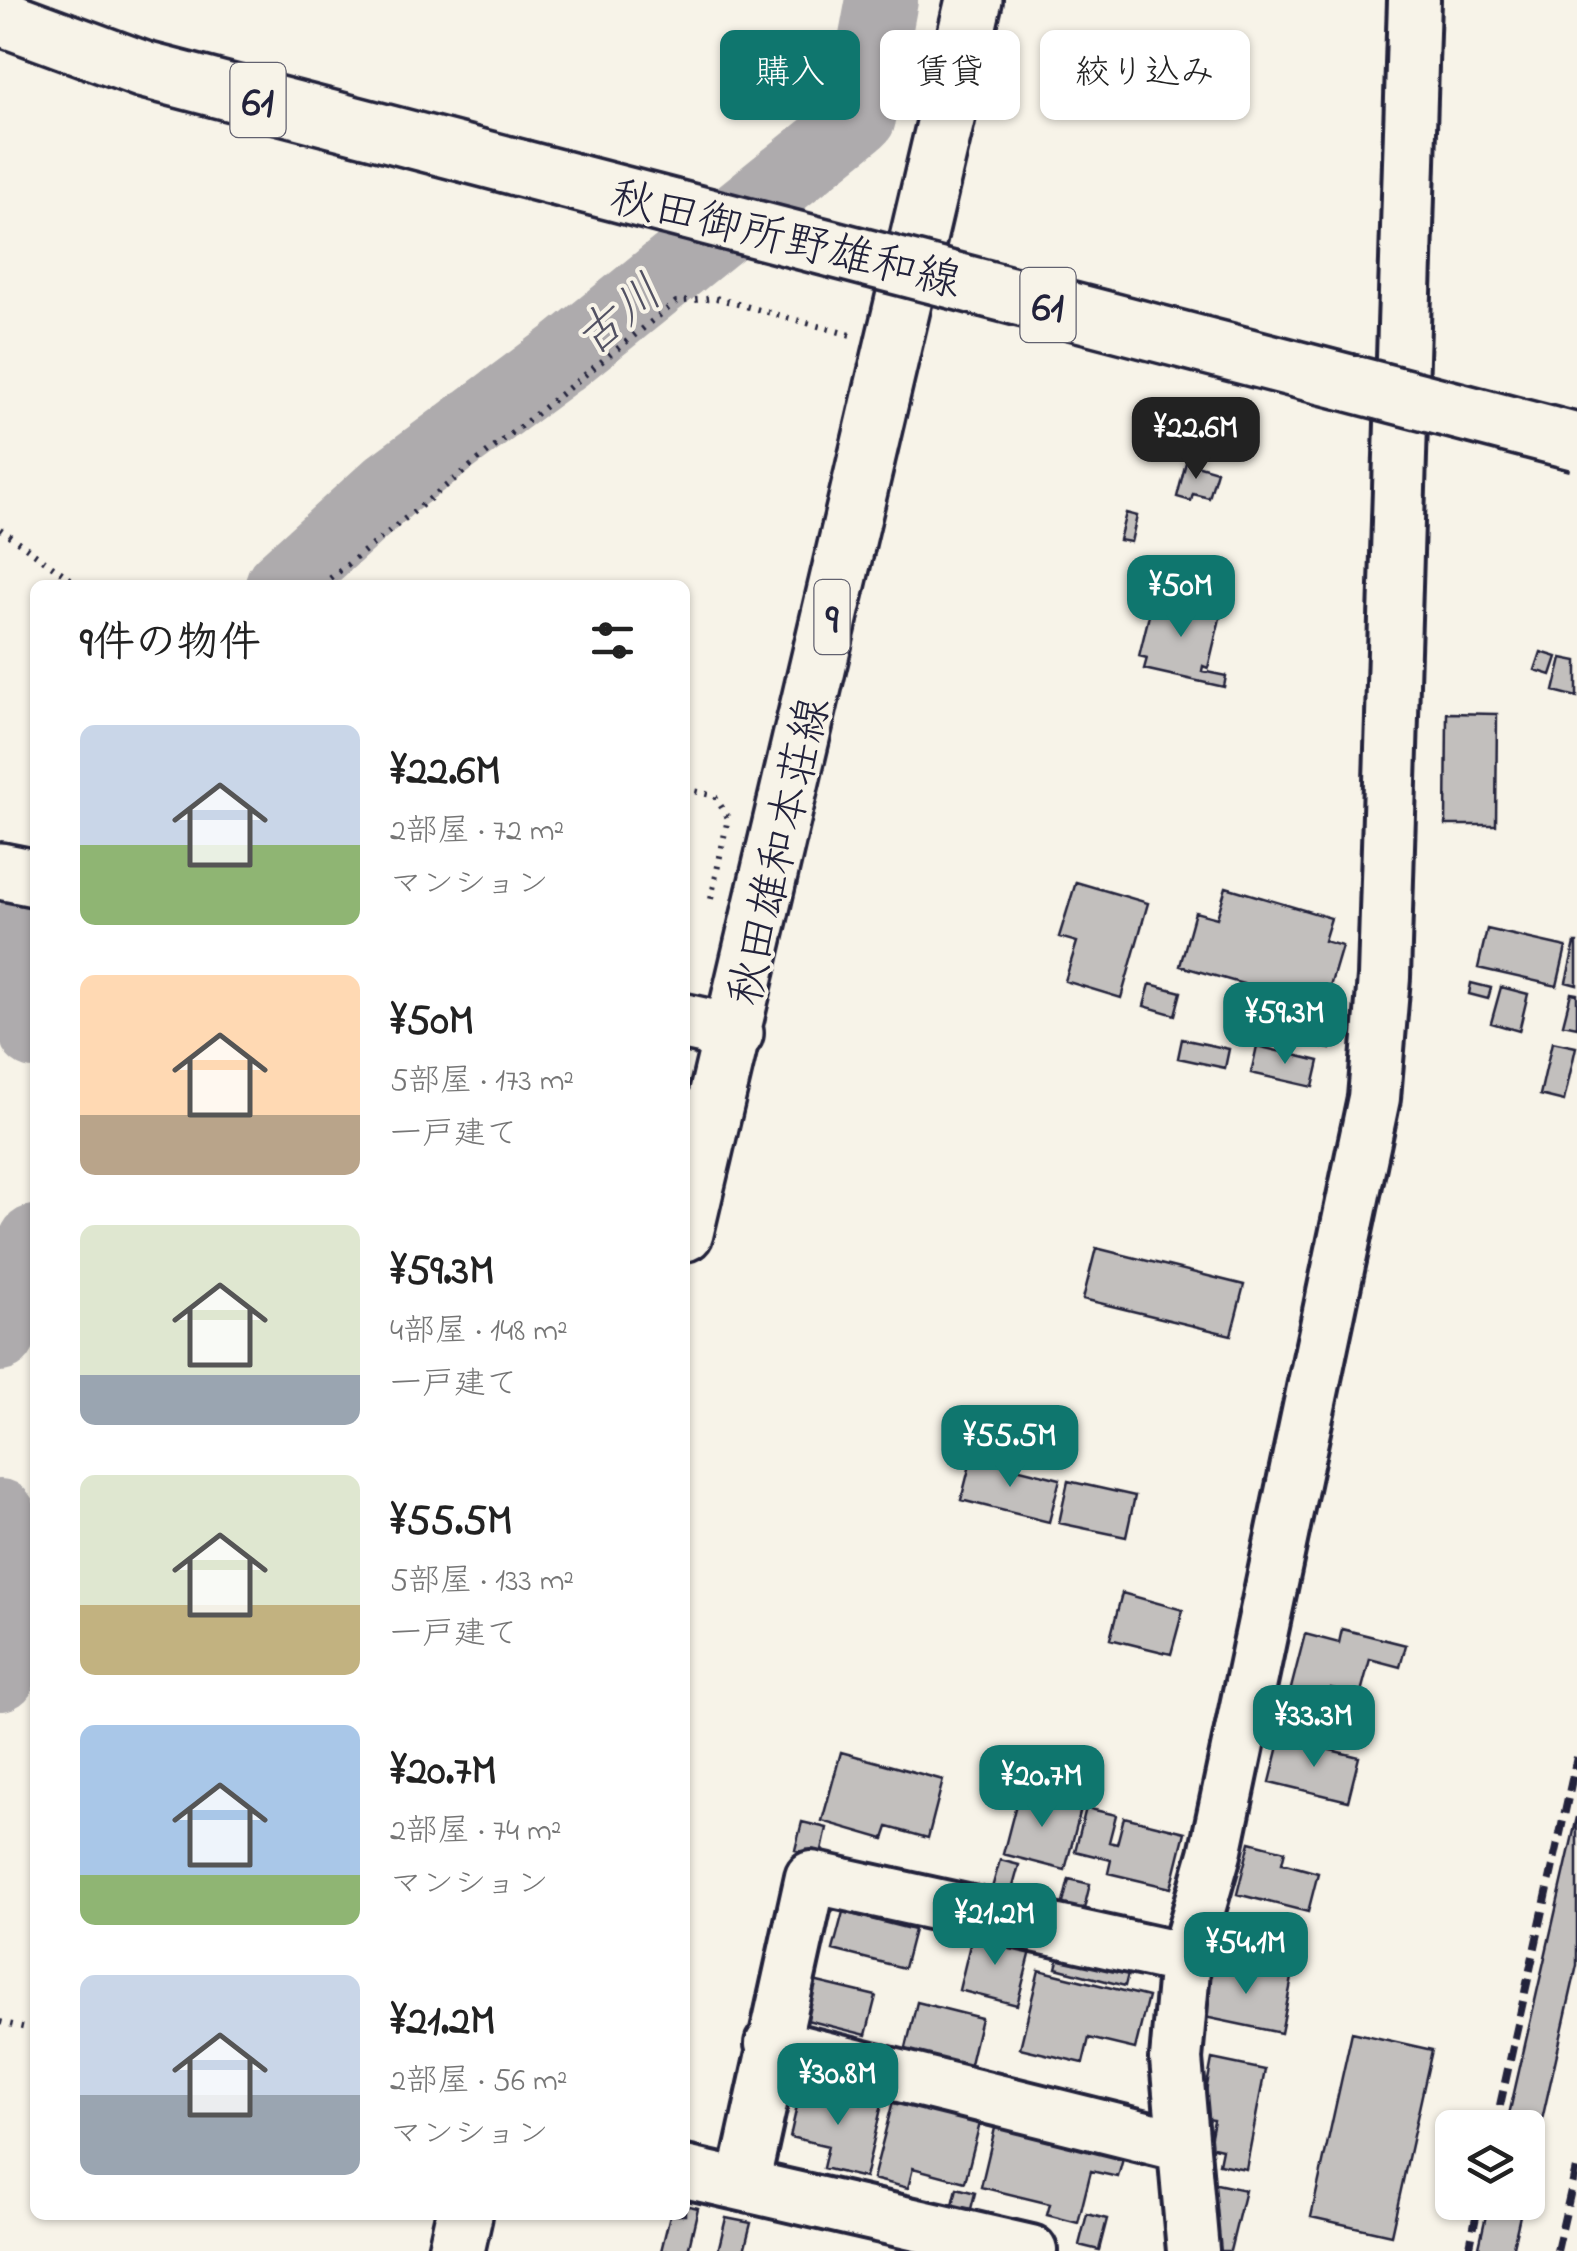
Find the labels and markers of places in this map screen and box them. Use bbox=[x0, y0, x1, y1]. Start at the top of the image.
pin: ¥22.6M bbox=[1115, 397, 1277, 482]
pin: ¥50M bbox=[1122, 555, 1240, 640]
pin: ¥59.3M bbox=[1204, 982, 1366, 1067]
pin: ¥55.5M bbox=[929, 1405, 1091, 1490]
pin: ¥33.3M bbox=[1233, 1685, 1395, 1770]
pin: ¥20.7M bbox=[961, 1745, 1123, 1830]
pin: ¥21.2M bbox=[914, 1883, 1076, 1968]
pin: ¥54.1M bbox=[1165, 1912, 1327, 1997]
pin: ¥30.8M bbox=[757, 2043, 919, 2128]

